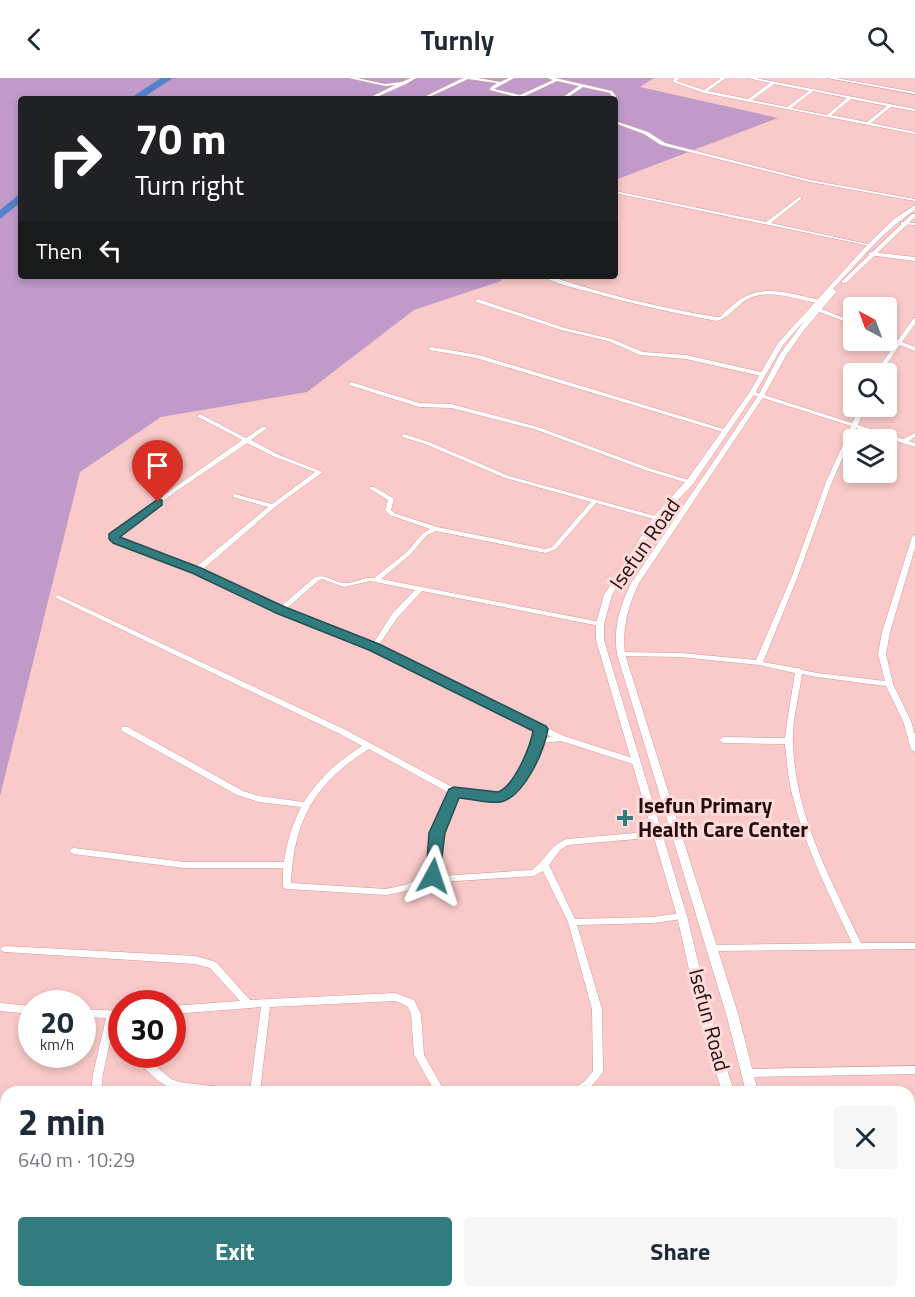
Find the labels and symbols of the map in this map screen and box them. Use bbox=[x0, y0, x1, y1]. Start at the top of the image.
north arrow bbox=[843, 297, 897, 351]
pin bbox=[132, 440, 183, 502]
street label: Isefun Road bbox=[601, 491, 687, 596]
place label: Isefun Primary Health Care Center bbox=[638, 789, 808, 845]
marker: Isefun Primary Health Care Center bbox=[616, 809, 634, 827]
position arrow bbox=[401, 844, 465, 908]
street label: Isefun Road bbox=[681, 965, 739, 1075]
speed limit sign: 30 bbox=[108, 990, 186, 1068]

